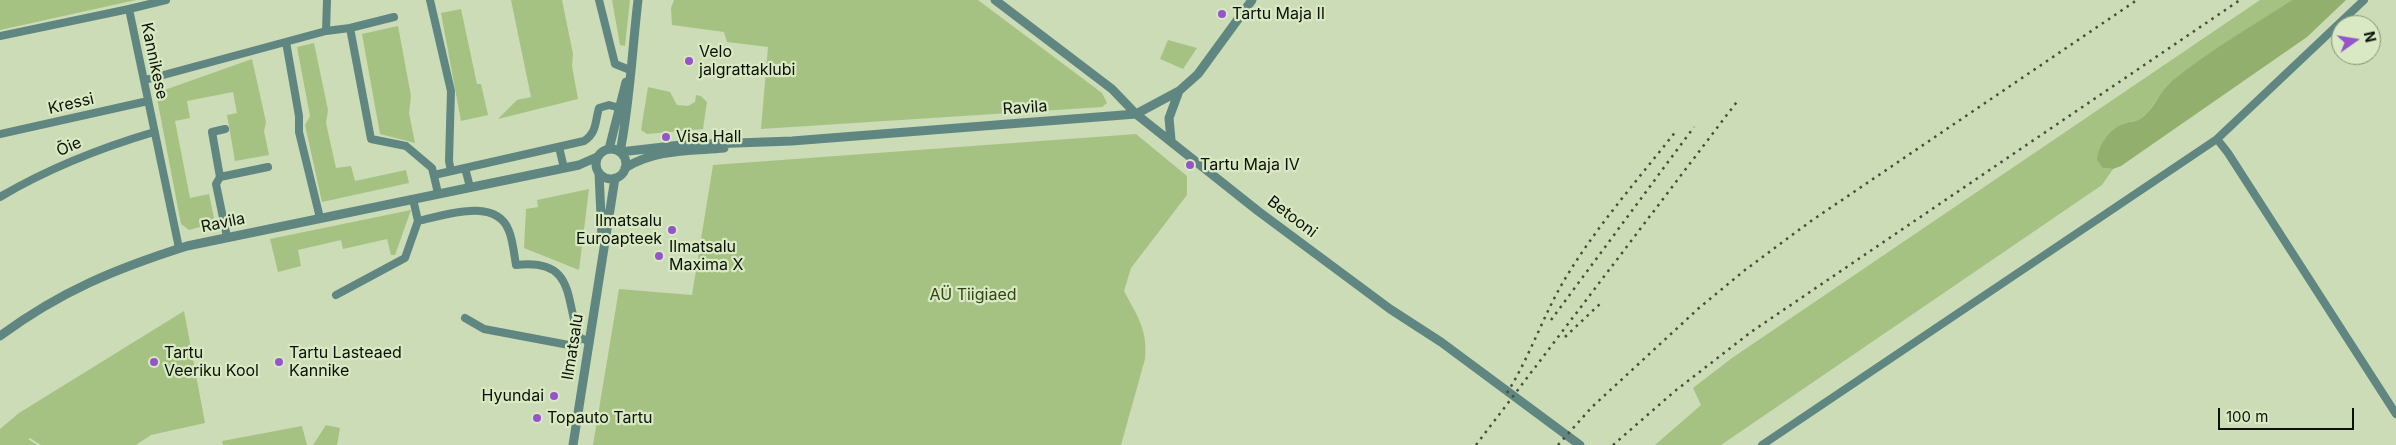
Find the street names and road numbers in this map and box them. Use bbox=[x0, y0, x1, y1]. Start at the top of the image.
street label: Kannikese bbox=[136, 21, 172, 101]
street label: Kressi bbox=[46, 89, 96, 119]
street label: Ravila bbox=[1002, 97, 1048, 119]
street label: Õie bbox=[54, 133, 84, 161]
street label: Betooni bbox=[1263, 192, 1321, 242]
street label: Ravila bbox=[199, 209, 247, 237]
street label: Ilmatsalu bbox=[558, 312, 588, 382]

